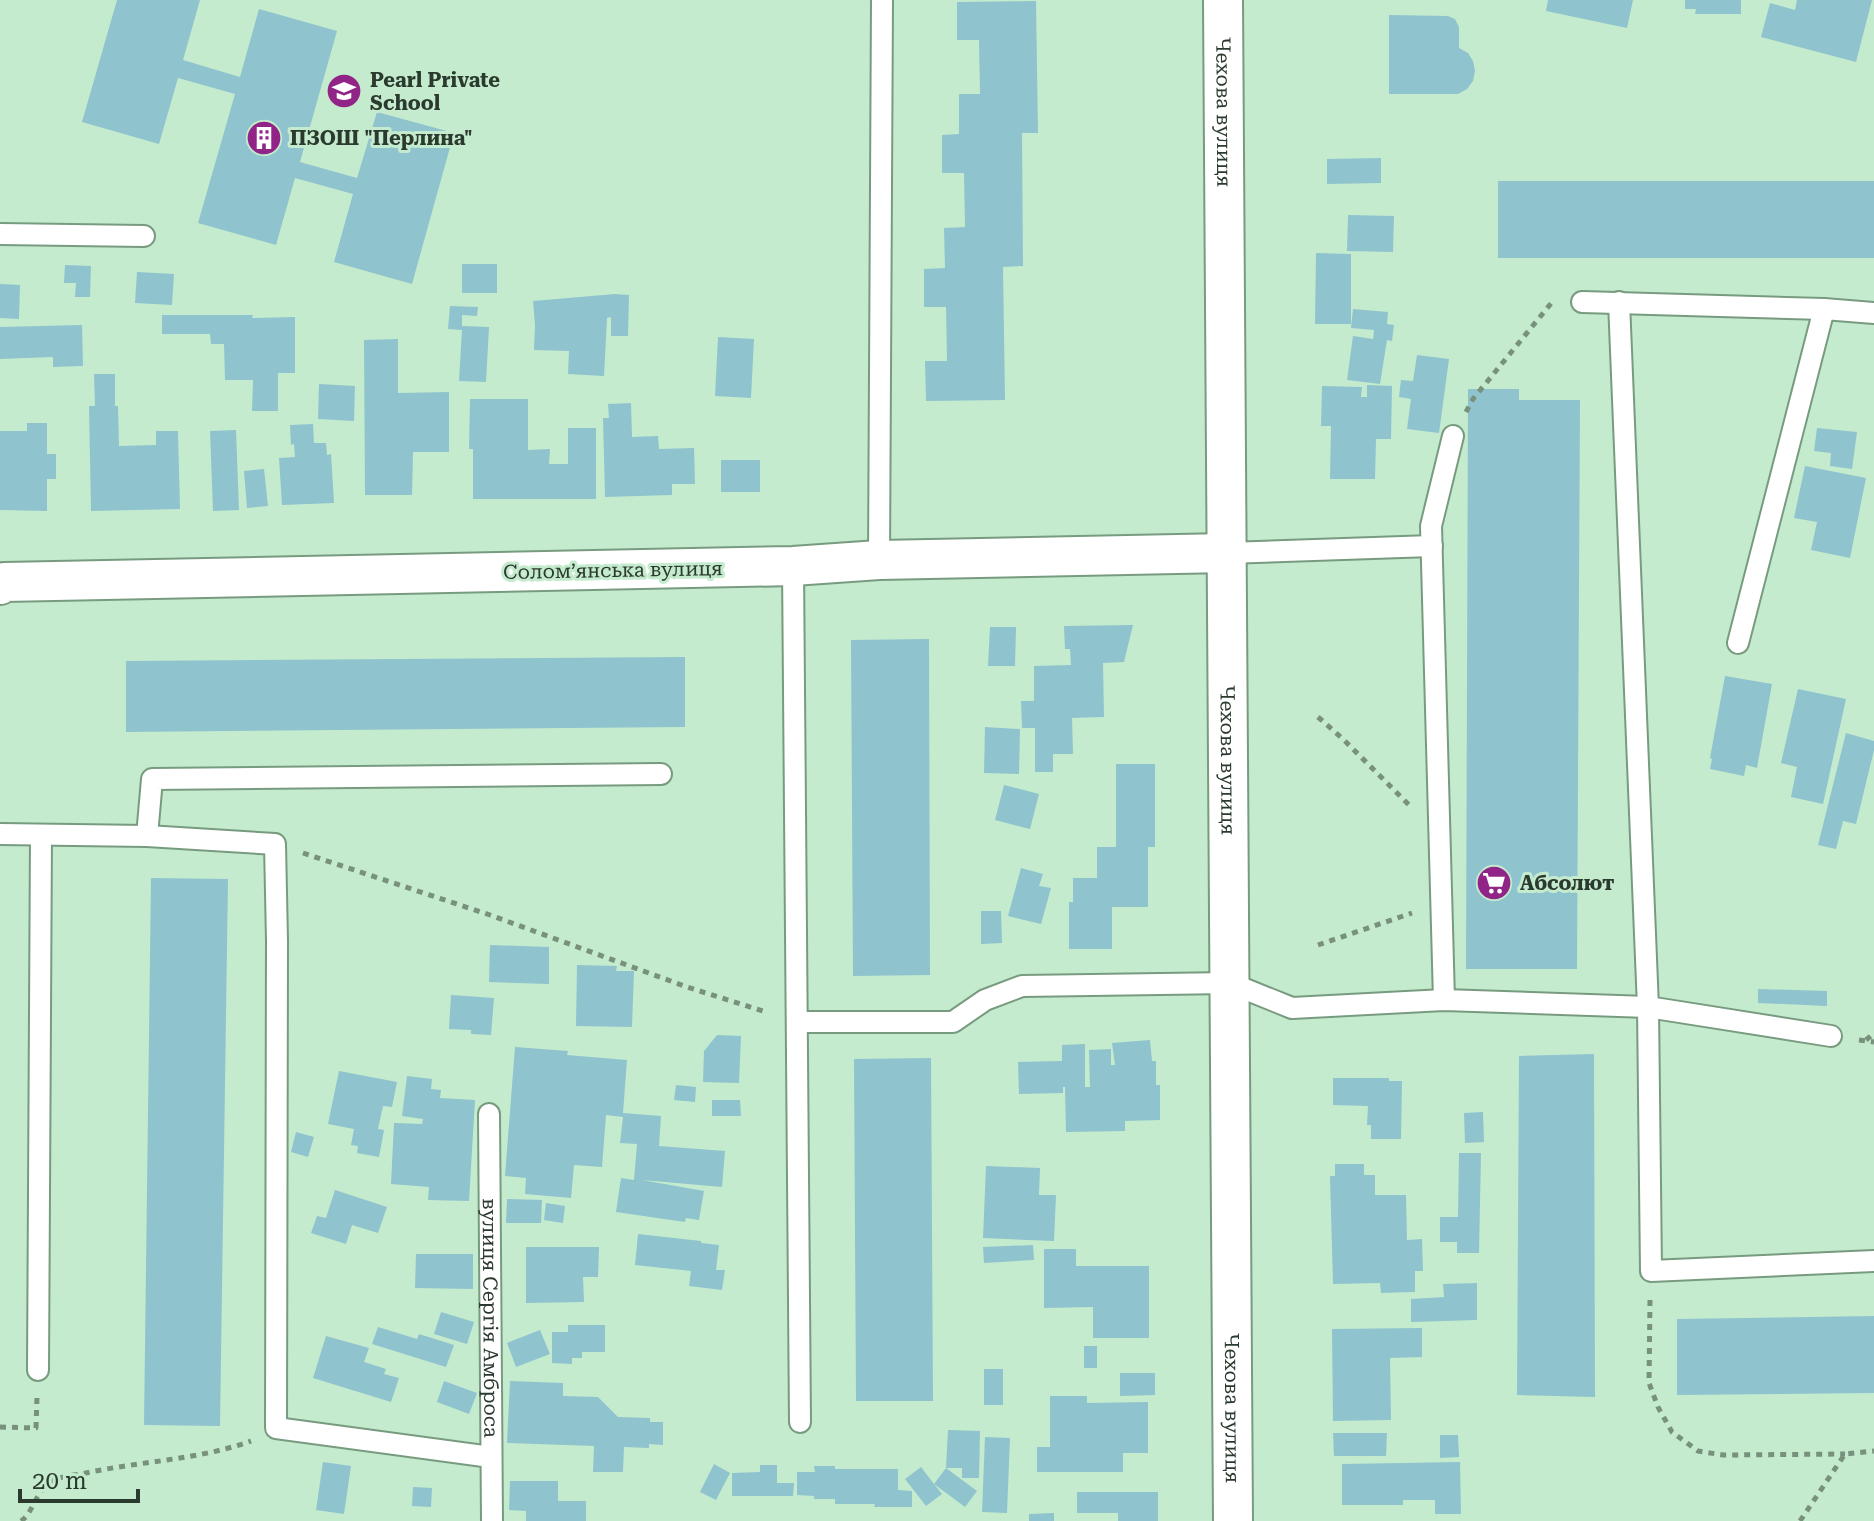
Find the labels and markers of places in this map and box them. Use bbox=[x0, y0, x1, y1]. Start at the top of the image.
place label: Pearl Private School bbox=[370, 68, 500, 115]
school or university icon: Pearl Private School bbox=[325, 72, 363, 110]
building icon: ПЗОШ "Перлина" bbox=[245, 119, 283, 157]
place label: ПЗОШ "Перлина" bbox=[290, 126, 473, 150]
supermarket icon: Абсолют bbox=[1475, 864, 1513, 902]
place label: Абсолют bbox=[1520, 871, 1614, 895]

